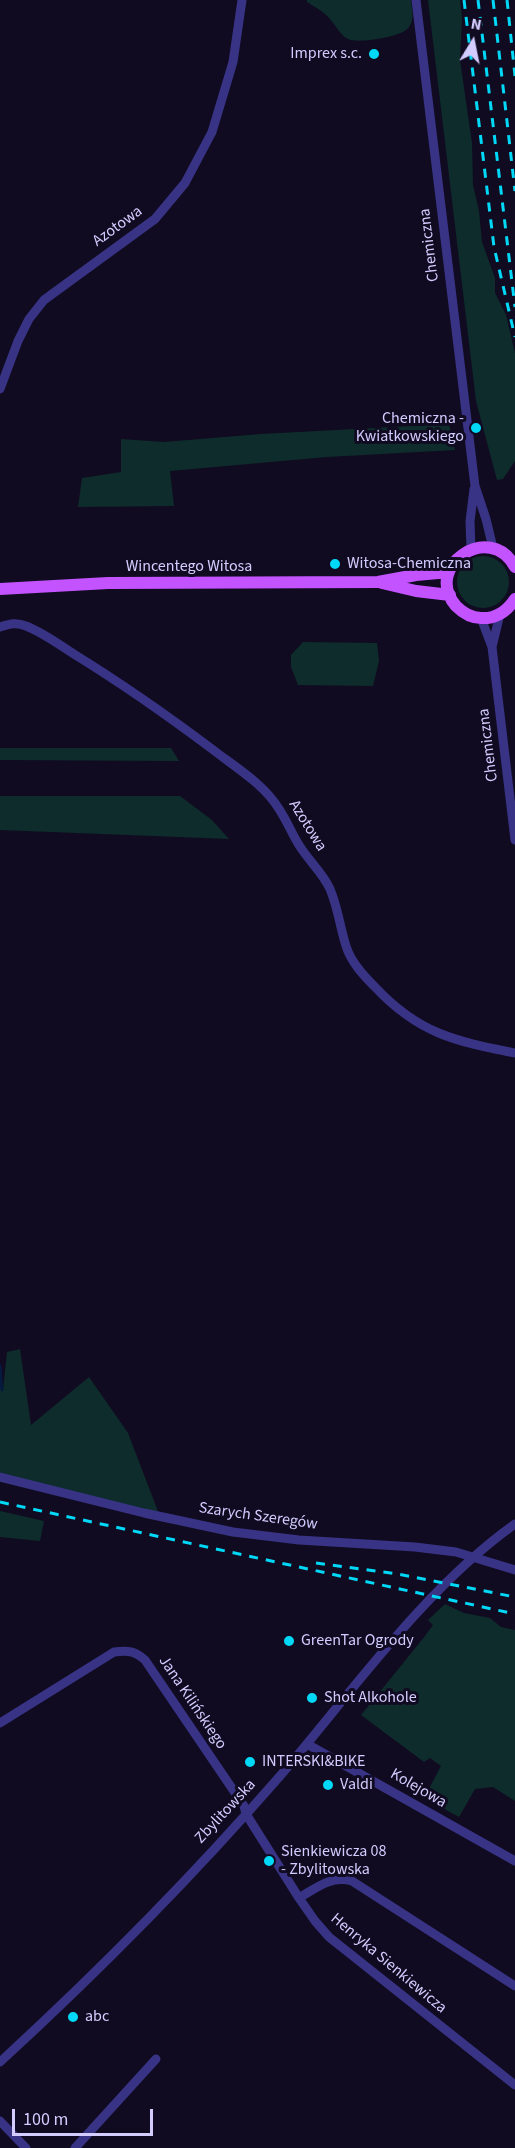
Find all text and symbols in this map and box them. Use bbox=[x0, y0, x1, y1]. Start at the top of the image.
north arrow bbox=[443, 12, 503, 72]
text: N bbox=[469, 13, 483, 36]
place label: Imprex s.c. bbox=[290, 44, 362, 64]
marker: Imprex s.c. bbox=[367, 47, 381, 61]
street label: Azotowa bbox=[89, 203, 147, 251]
street label: Chemiczna bbox=[416, 207, 444, 283]
place label: Chemiczna - Kwiatkowskiego bbox=[356, 409, 464, 447]
marker: Chemiczna - Kwiatkowskiego bbox=[469, 421, 483, 435]
place label: Witosa-Chemiczna bbox=[347, 554, 471, 574]
street label: Wincentego Witosa bbox=[126, 557, 252, 577]
marker: Witosa-Chemiczna bbox=[328, 557, 342, 571]
street label: Chemiczna bbox=[475, 707, 503, 783]
street label: Azotowa bbox=[284, 797, 330, 855]
street label: Szarych Szeregów bbox=[197, 1499, 319, 1535]
place label: GreenTar Ogrody bbox=[301, 1631, 414, 1651]
marker: GreenTar Ogrody bbox=[282, 1634, 296, 1648]
street label: Jana Kilińskiego bbox=[154, 1653, 230, 1753]
place label: Shot Alkohole bbox=[324, 1688, 417, 1708]
marker: Shot Alkohole bbox=[305, 1691, 319, 1705]
place label: INTERSKI&BIKE bbox=[262, 1752, 366, 1772]
marker: INTERSKI&BIKE bbox=[243, 1755, 257, 1769]
street label: Kolejowa bbox=[386, 1765, 450, 1813]
place label: Valdi bbox=[340, 1775, 373, 1795]
street label: Zbylitowska bbox=[191, 1776, 261, 1848]
marker: Valdi bbox=[321, 1778, 335, 1792]
place label: Sienkiewicza 08 - Zbylitowska bbox=[281, 1842, 386, 1880]
marker: Sienkiewicza 08 - Zbylitowska bbox=[262, 1854, 276, 1868]
street label: Henryka Sienkiewicza bbox=[326, 1910, 450, 2018]
place label: abc bbox=[85, 2007, 109, 2027]
marker: abc bbox=[66, 2010, 80, 2024]
scale bar bbox=[15, 2097, 156, 2135]
text: 100 m bbox=[23, 2107, 68, 2132]

